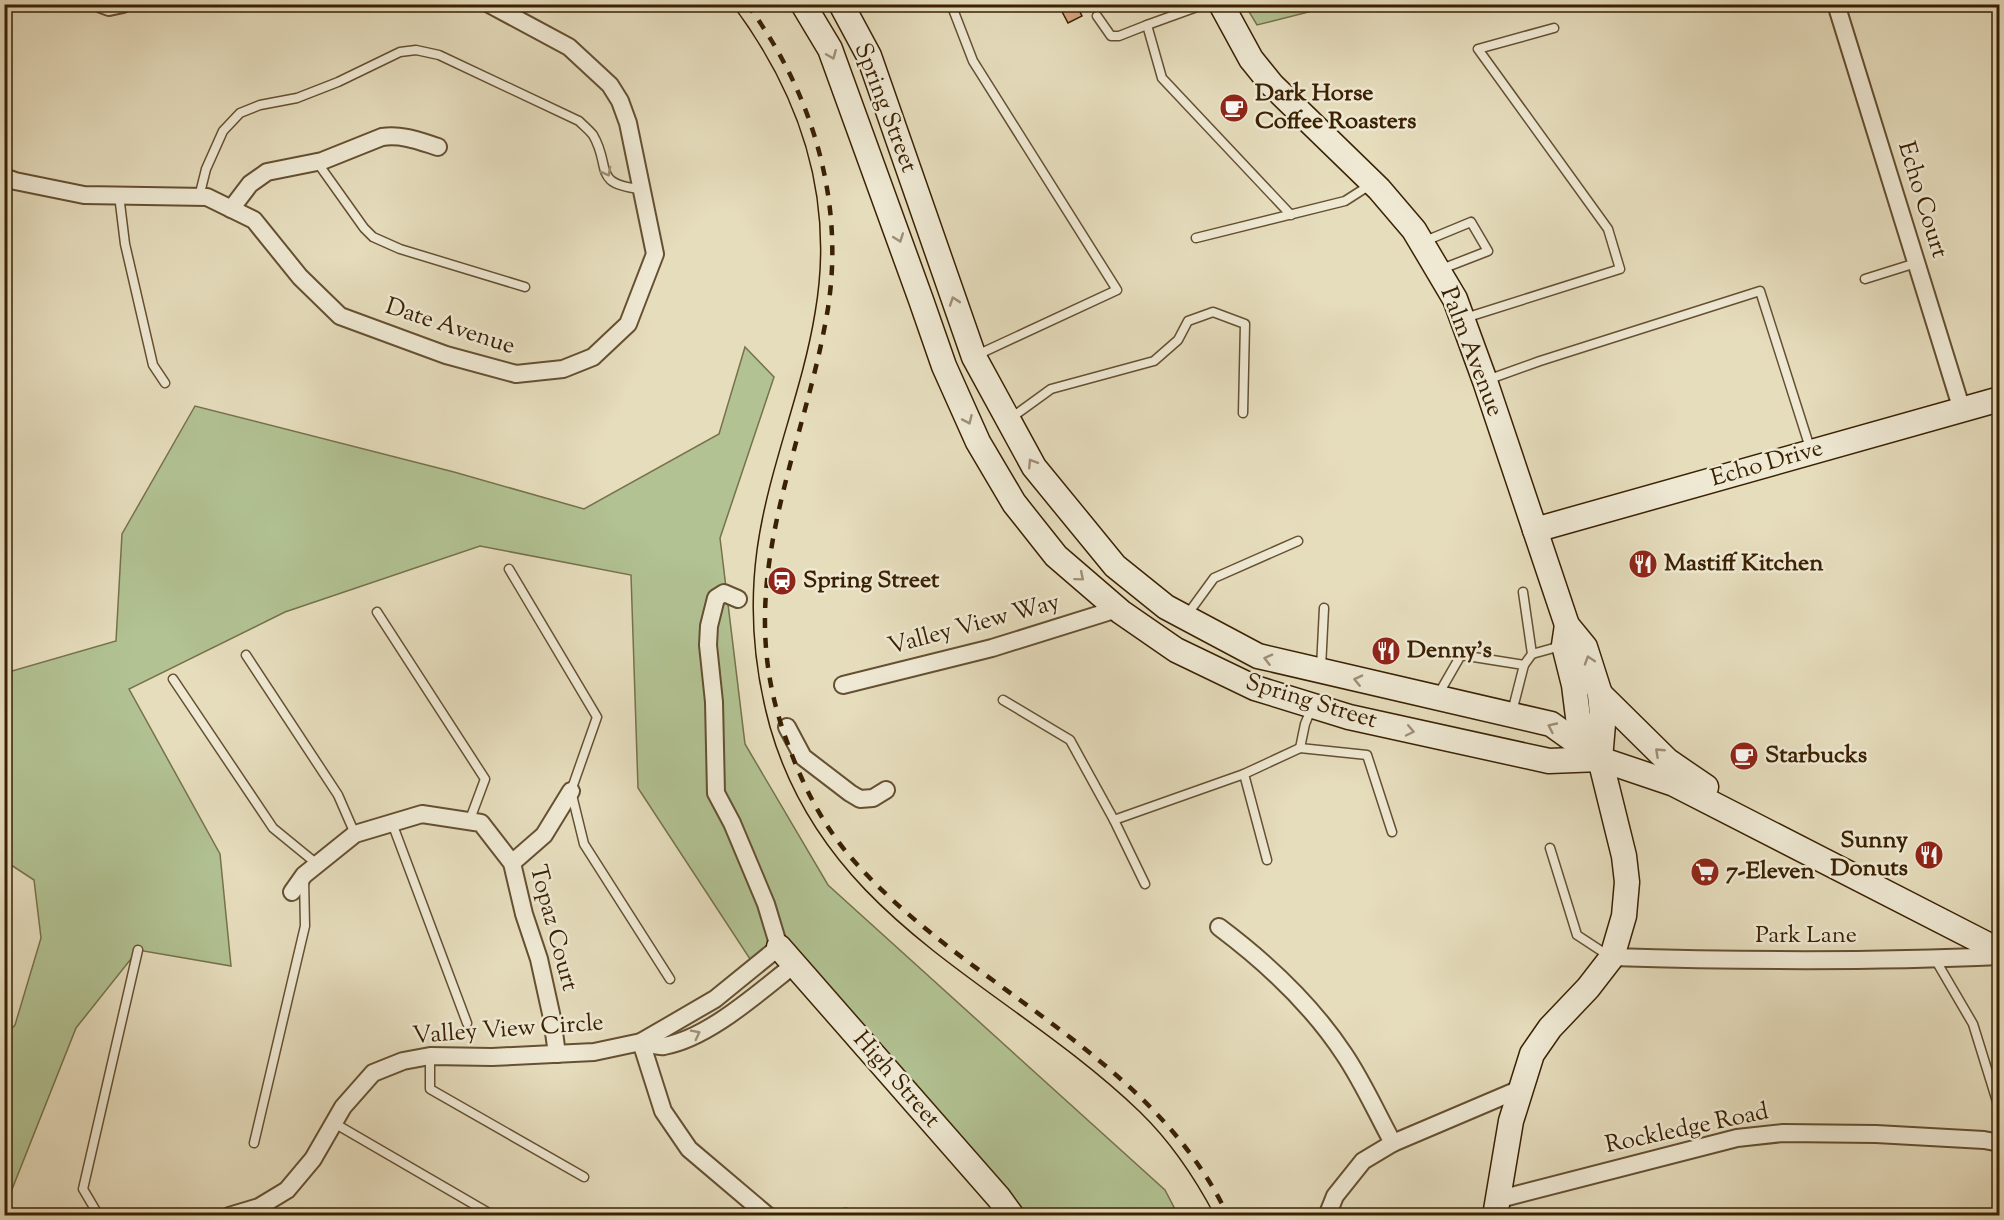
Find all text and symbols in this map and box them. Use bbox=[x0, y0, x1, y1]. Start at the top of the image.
street label: Spring Street bbox=[845, 38, 925, 178]
one-way arrow bbox=[825, 49, 837, 60]
place label: Dark Horse Coffee Roasters bbox=[1255, 77, 1416, 139]
cafe icon: Dark Horse Coffee Roasters bbox=[1218, 92, 1250, 124]
street label: Echo Court bbox=[1888, 138, 1956, 262]
one-way arrow bbox=[599, 166, 611, 177]
one-way arrow bbox=[892, 232, 904, 243]
street label: Palm Avenue bbox=[1431, 282, 1511, 422]
street label: Date Avenue bbox=[381, 290, 519, 364]
one-way arrow bbox=[949, 297, 962, 307]
one-way arrow bbox=[961, 413, 973, 424]
street label: Echo Drive bbox=[1707, 432, 1827, 496]
one-way arrow bbox=[1028, 459, 1040, 469]
place label: Mastiff Kitchen bbox=[1664, 547, 1824, 581]
restaurant icon: Mastiff Kitchen bbox=[1627, 548, 1659, 580]
place label: Spring Street bbox=[803, 564, 940, 598]
station icon: Spring Street bbox=[766, 565, 798, 597]
one-way arrow bbox=[1073, 570, 1084, 581]
street label: Valley View Way bbox=[884, 586, 1064, 664]
place label: Denny's bbox=[1407, 634, 1492, 668]
restaurant icon: Denny's bbox=[1370, 635, 1402, 667]
one-way arrow bbox=[1264, 653, 1274, 666]
one-way arrow bbox=[1584, 655, 1596, 666]
street label: Spring Street bbox=[1241, 666, 1381, 738]
one-way arrow bbox=[1354, 674, 1364, 687]
one-way arrow bbox=[1547, 722, 1558, 734]
one-way arrow bbox=[1405, 723, 1415, 736]
place label: Starbucks bbox=[1765, 739, 1867, 773]
cafe icon: Starbucks bbox=[1728, 740, 1760, 772]
one-way arrow bbox=[1655, 748, 1665, 759]
place label: Sunny Donuts bbox=[1830, 824, 1908, 886]
restaurant icon: Sunny Donuts bbox=[1913, 839, 1945, 871]
place label: 7-Eleven bbox=[1726, 855, 1816, 889]
supermarket icon: 7-Eleven bbox=[1689, 856, 1721, 888]
street label: Topaz Court bbox=[520, 861, 586, 995]
street label: Park Lane bbox=[1755, 919, 1857, 953]
street label: Valley View Circle bbox=[411, 1006, 605, 1054]
street label: High Street bbox=[844, 1024, 948, 1136]
one-way arrow bbox=[690, 1029, 701, 1041]
street label: Rockledge Road bbox=[1602, 1095, 1772, 1163]

